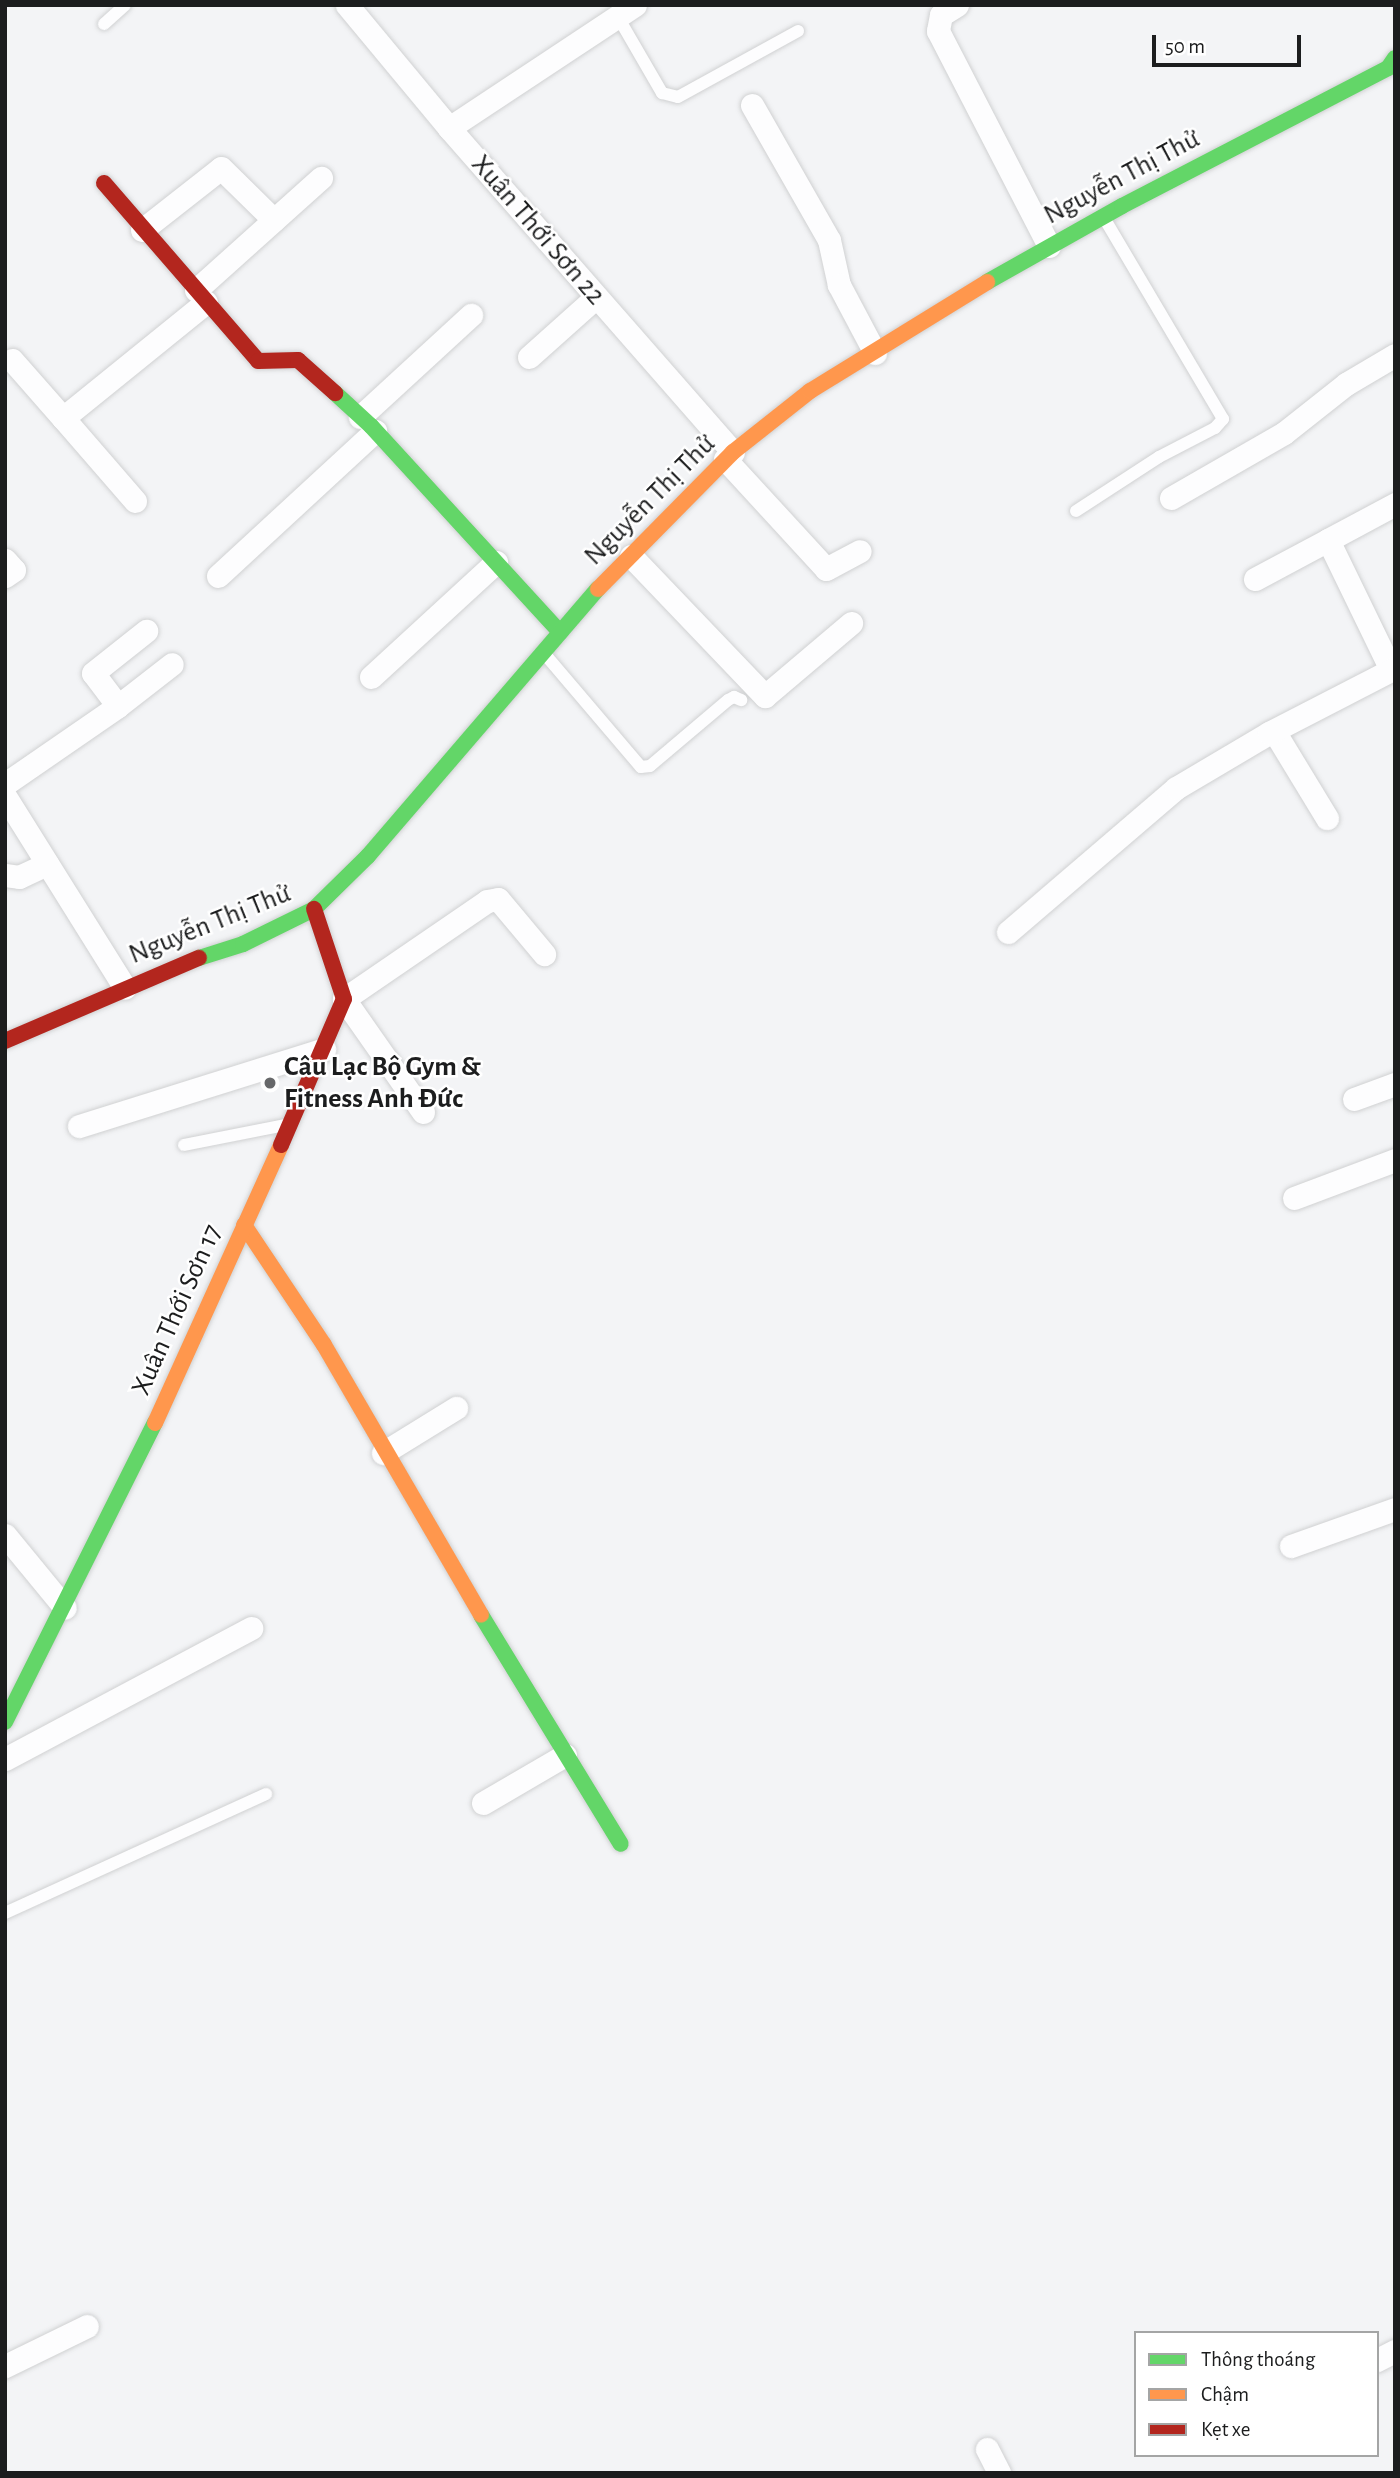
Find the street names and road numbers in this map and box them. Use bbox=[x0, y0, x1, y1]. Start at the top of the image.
street label: Nguyễn Thị Thử bbox=[1038, 122, 1206, 232]
street label: Xuân Thới Sơn 22 bbox=[464, 148, 612, 312]
street label: Nguyễn Thị Thử bbox=[577, 427, 723, 573]
street label: Nguyễn Thị Thử bbox=[124, 876, 296, 972]
street label: Xuân Thới Sơn 17 bbox=[124, 1219, 230, 1401]

